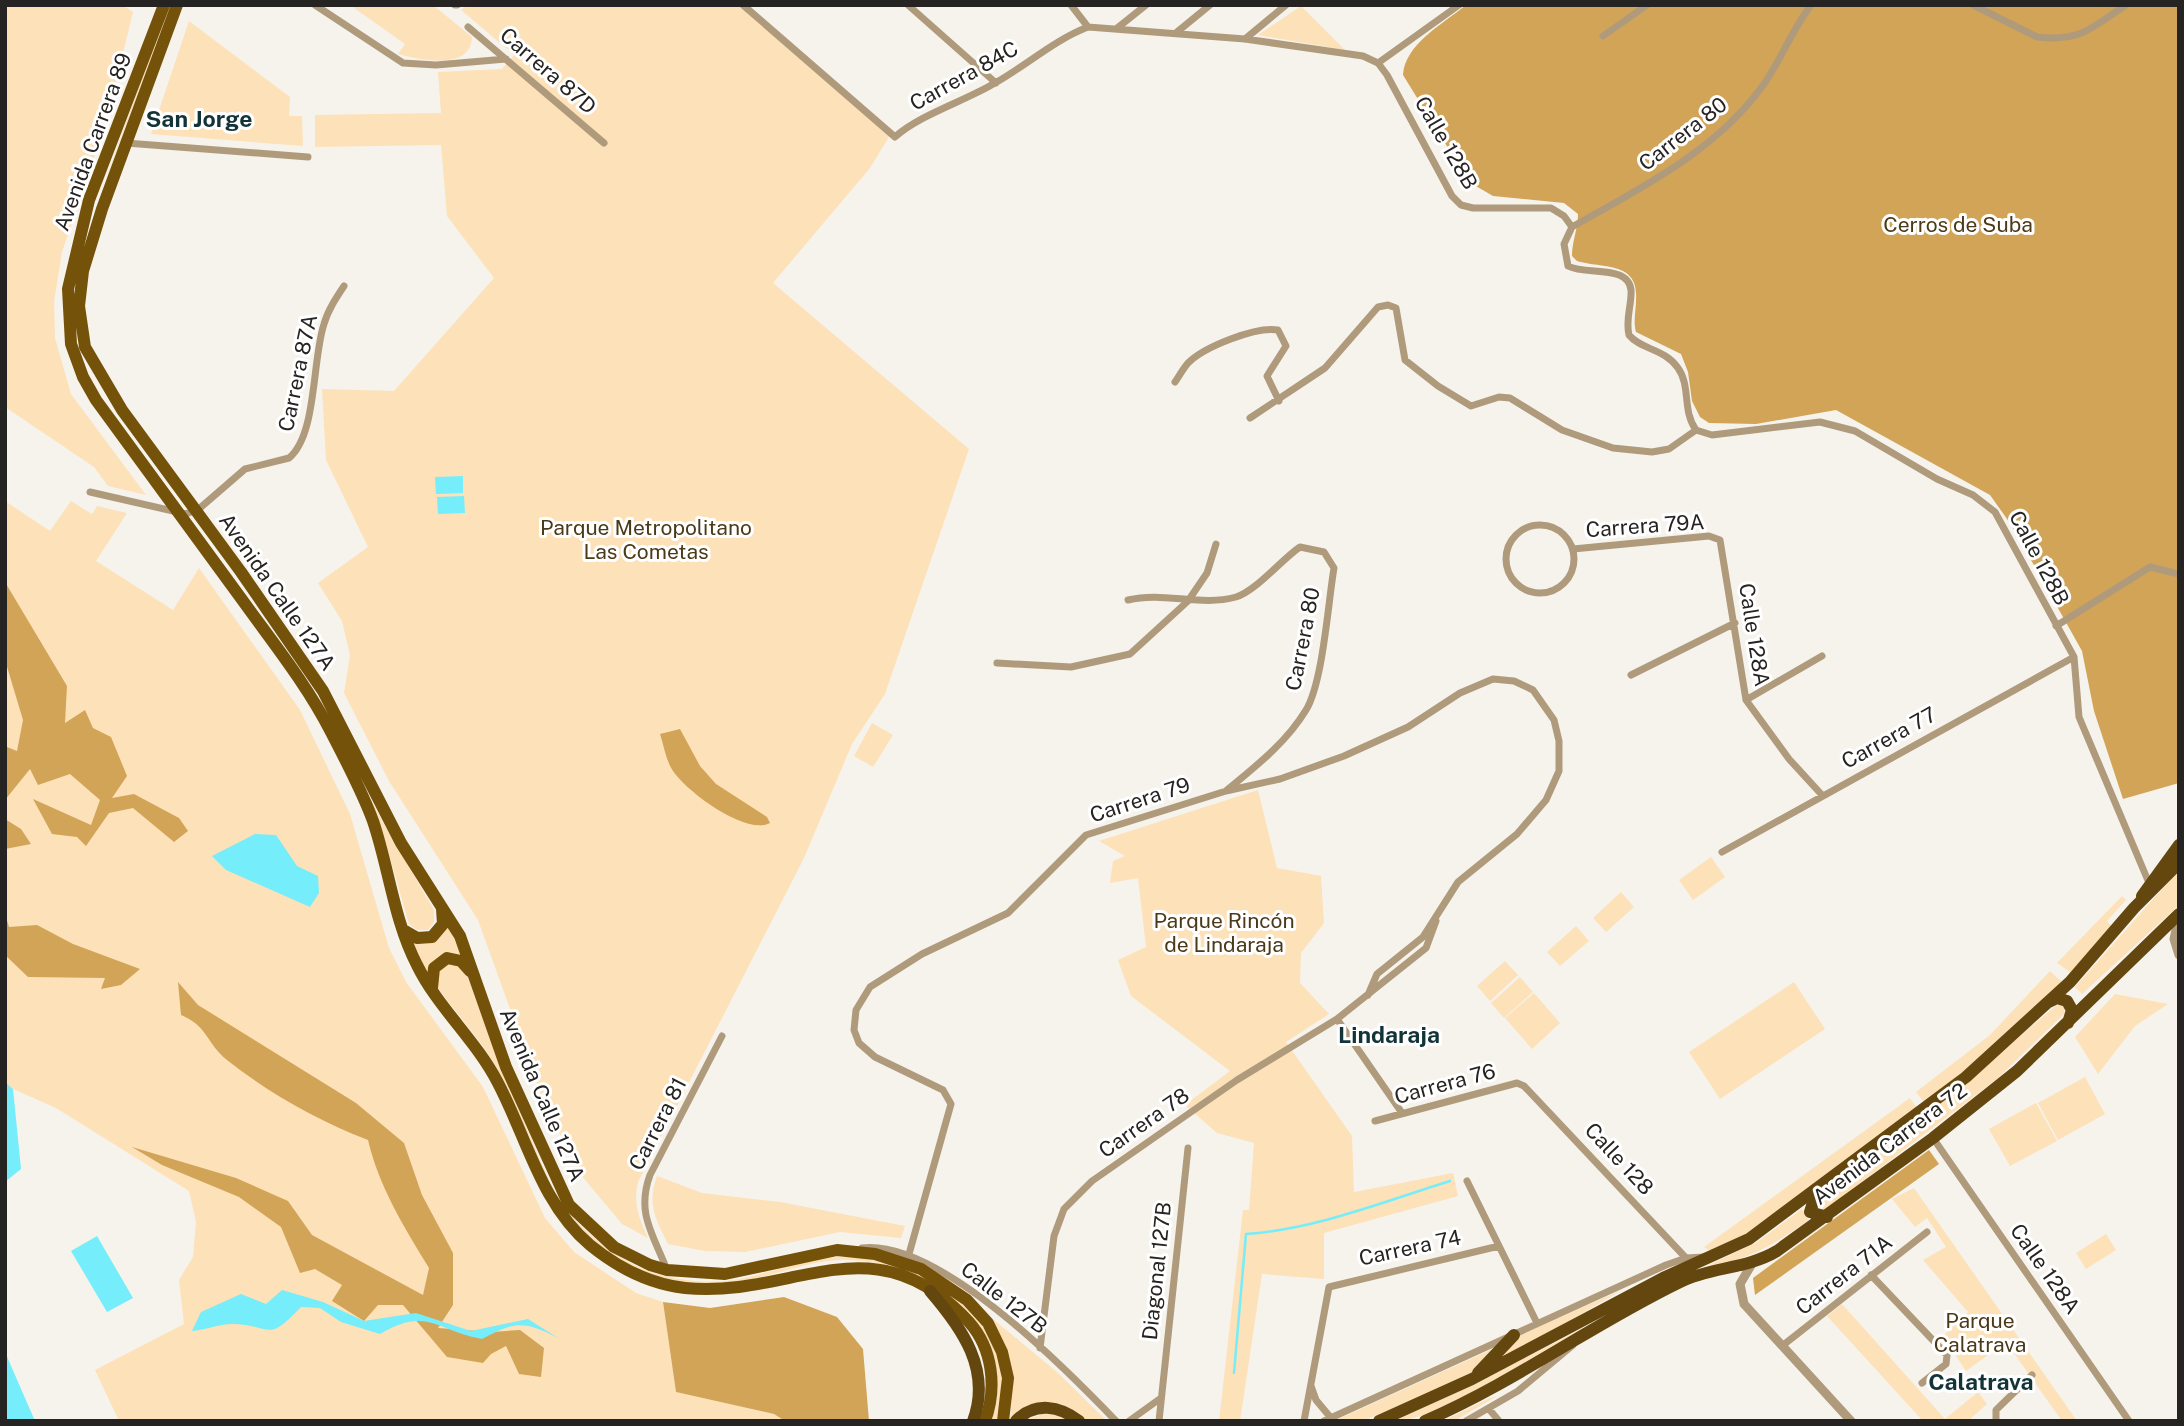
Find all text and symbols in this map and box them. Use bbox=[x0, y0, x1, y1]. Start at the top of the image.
street label: Carrera 87D bbox=[495, 22, 601, 119]
street label: Carrera 84C bbox=[905, 36, 1022, 116]
street label: Avenida Carrera 89 bbox=[49, 49, 136, 234]
street label: Carrera 80 bbox=[1634, 91, 1732, 176]
street label: Calle 128B bbox=[1410, 92, 1483, 194]
district label: San Jorge bbox=[146, 105, 252, 132]
park label: Cerros de Suba bbox=[1883, 212, 2033, 237]
street label: Carrera 87A bbox=[273, 312, 322, 434]
street label: Calle 128B bbox=[2004, 506, 2075, 609]
street label: Avenida Calle 127A bbox=[214, 508, 341, 675]
street label: Carrera 79A bbox=[1585, 509, 1705, 542]
park label: Parque Metropolitano Las Cometas bbox=[540, 515, 752, 564]
street label: Calle 128A bbox=[1734, 581, 1775, 688]
street label: Carrera 80 bbox=[1280, 585, 1325, 693]
street label: Carrera 77 bbox=[1837, 701, 1940, 774]
street label: Carrera 79 bbox=[1087, 772, 1193, 827]
park label: Parque Rincón de Lindaraja bbox=[1153, 908, 1295, 957]
street label: Avenida Calle 127A bbox=[495, 1004, 590, 1185]
district label: Lindaraja bbox=[1338, 1021, 1440, 1048]
street label: Carrera 76 bbox=[1391, 1058, 1498, 1109]
street label: Carrera 81 bbox=[624, 1073, 692, 1174]
street label: Avenida Carrera 72 bbox=[1808, 1078, 1972, 1210]
street label: Carrera 78 bbox=[1094, 1082, 1194, 1163]
street label: Calle 128 bbox=[1580, 1117, 1659, 1200]
street label: Diagonal 127B bbox=[1137, 1201, 1176, 1341]
street label: Calle 128A bbox=[2005, 1219, 2086, 1319]
street label: Carrera 74 bbox=[1356, 1224, 1463, 1271]
street label: Carrera 71A bbox=[1791, 1229, 1897, 1320]
street label: Calle 127B bbox=[956, 1256, 1052, 1339]
park label: Parque Calatrava bbox=[1934, 1308, 2026, 1357]
district label: Calatrava bbox=[1928, 1368, 2034, 1395]

